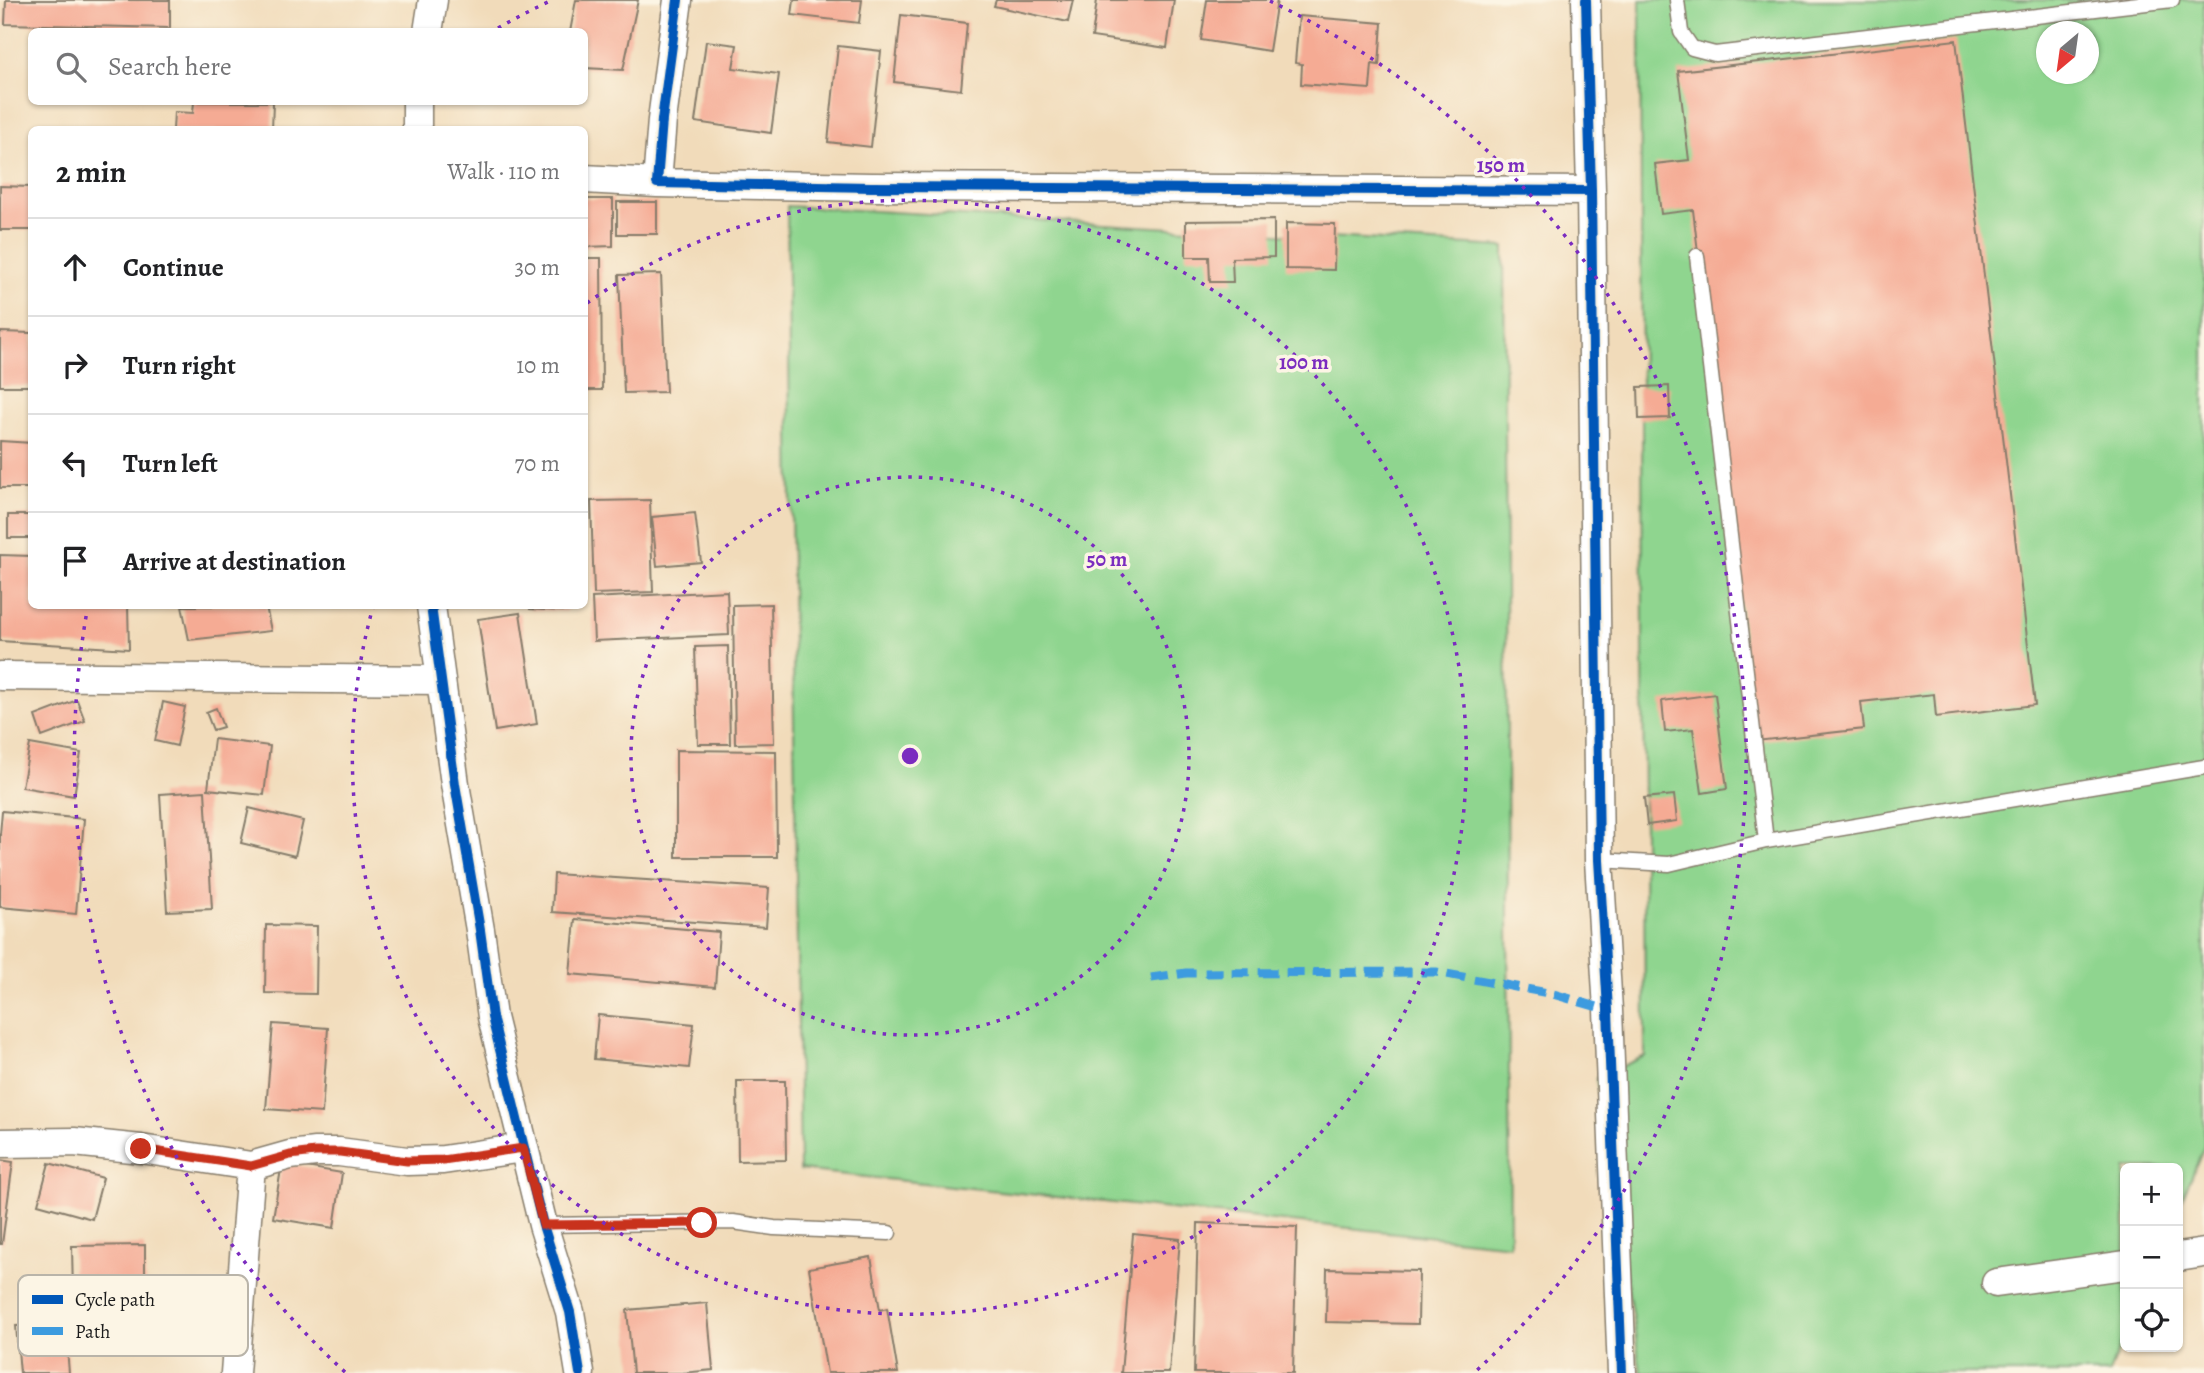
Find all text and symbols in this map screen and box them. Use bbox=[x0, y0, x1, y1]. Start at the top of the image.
north arrow bbox=[2036, 21, 2099, 84]
search box bbox=[28, 28, 588, 105]
icon: search bbox=[52, 48, 90, 86]
text: Search here bbox=[108, 49, 232, 84]
text: 150 m bbox=[1477, 151, 1526, 179]
text: 2 min bbox=[56, 152, 126, 192]
text: Walk · 110 m bbox=[447, 156, 560, 187]
icon: ahead bbox=[56, 248, 94, 286]
text: Continue bbox=[123, 250, 224, 285]
text: 30 m bbox=[514, 252, 560, 283]
icon: right bbox=[56, 346, 94, 384]
text: Turn right bbox=[123, 348, 236, 383]
text: 100 m bbox=[1279, 348, 1329, 376]
text: 10 m bbox=[516, 350, 560, 381]
icon: left bbox=[56, 444, 94, 482]
text: Turn left bbox=[123, 446, 218, 481]
text: 70 m bbox=[514, 448, 560, 479]
icon: arrive bbox=[56, 542, 94, 580]
text: Arrive at destination bbox=[123, 544, 346, 579]
text: 50 m bbox=[1087, 545, 1128, 573]
centre of rings bbox=[898, 744, 922, 768]
route end bbox=[125, 1133, 156, 1164]
map controls bbox=[2120, 1163, 2183, 1352]
button: + bbox=[2120, 1163, 2183, 1226]
route start bbox=[686, 1207, 717, 1238]
button: − bbox=[2120, 1226, 2183, 1289]
legend bbox=[18, 1275, 248, 1356]
text: Cycle path bbox=[75, 1287, 155, 1313]
button: locate bbox=[2120, 1289, 2183, 1352]
text: Path bbox=[75, 1319, 110, 1345]

